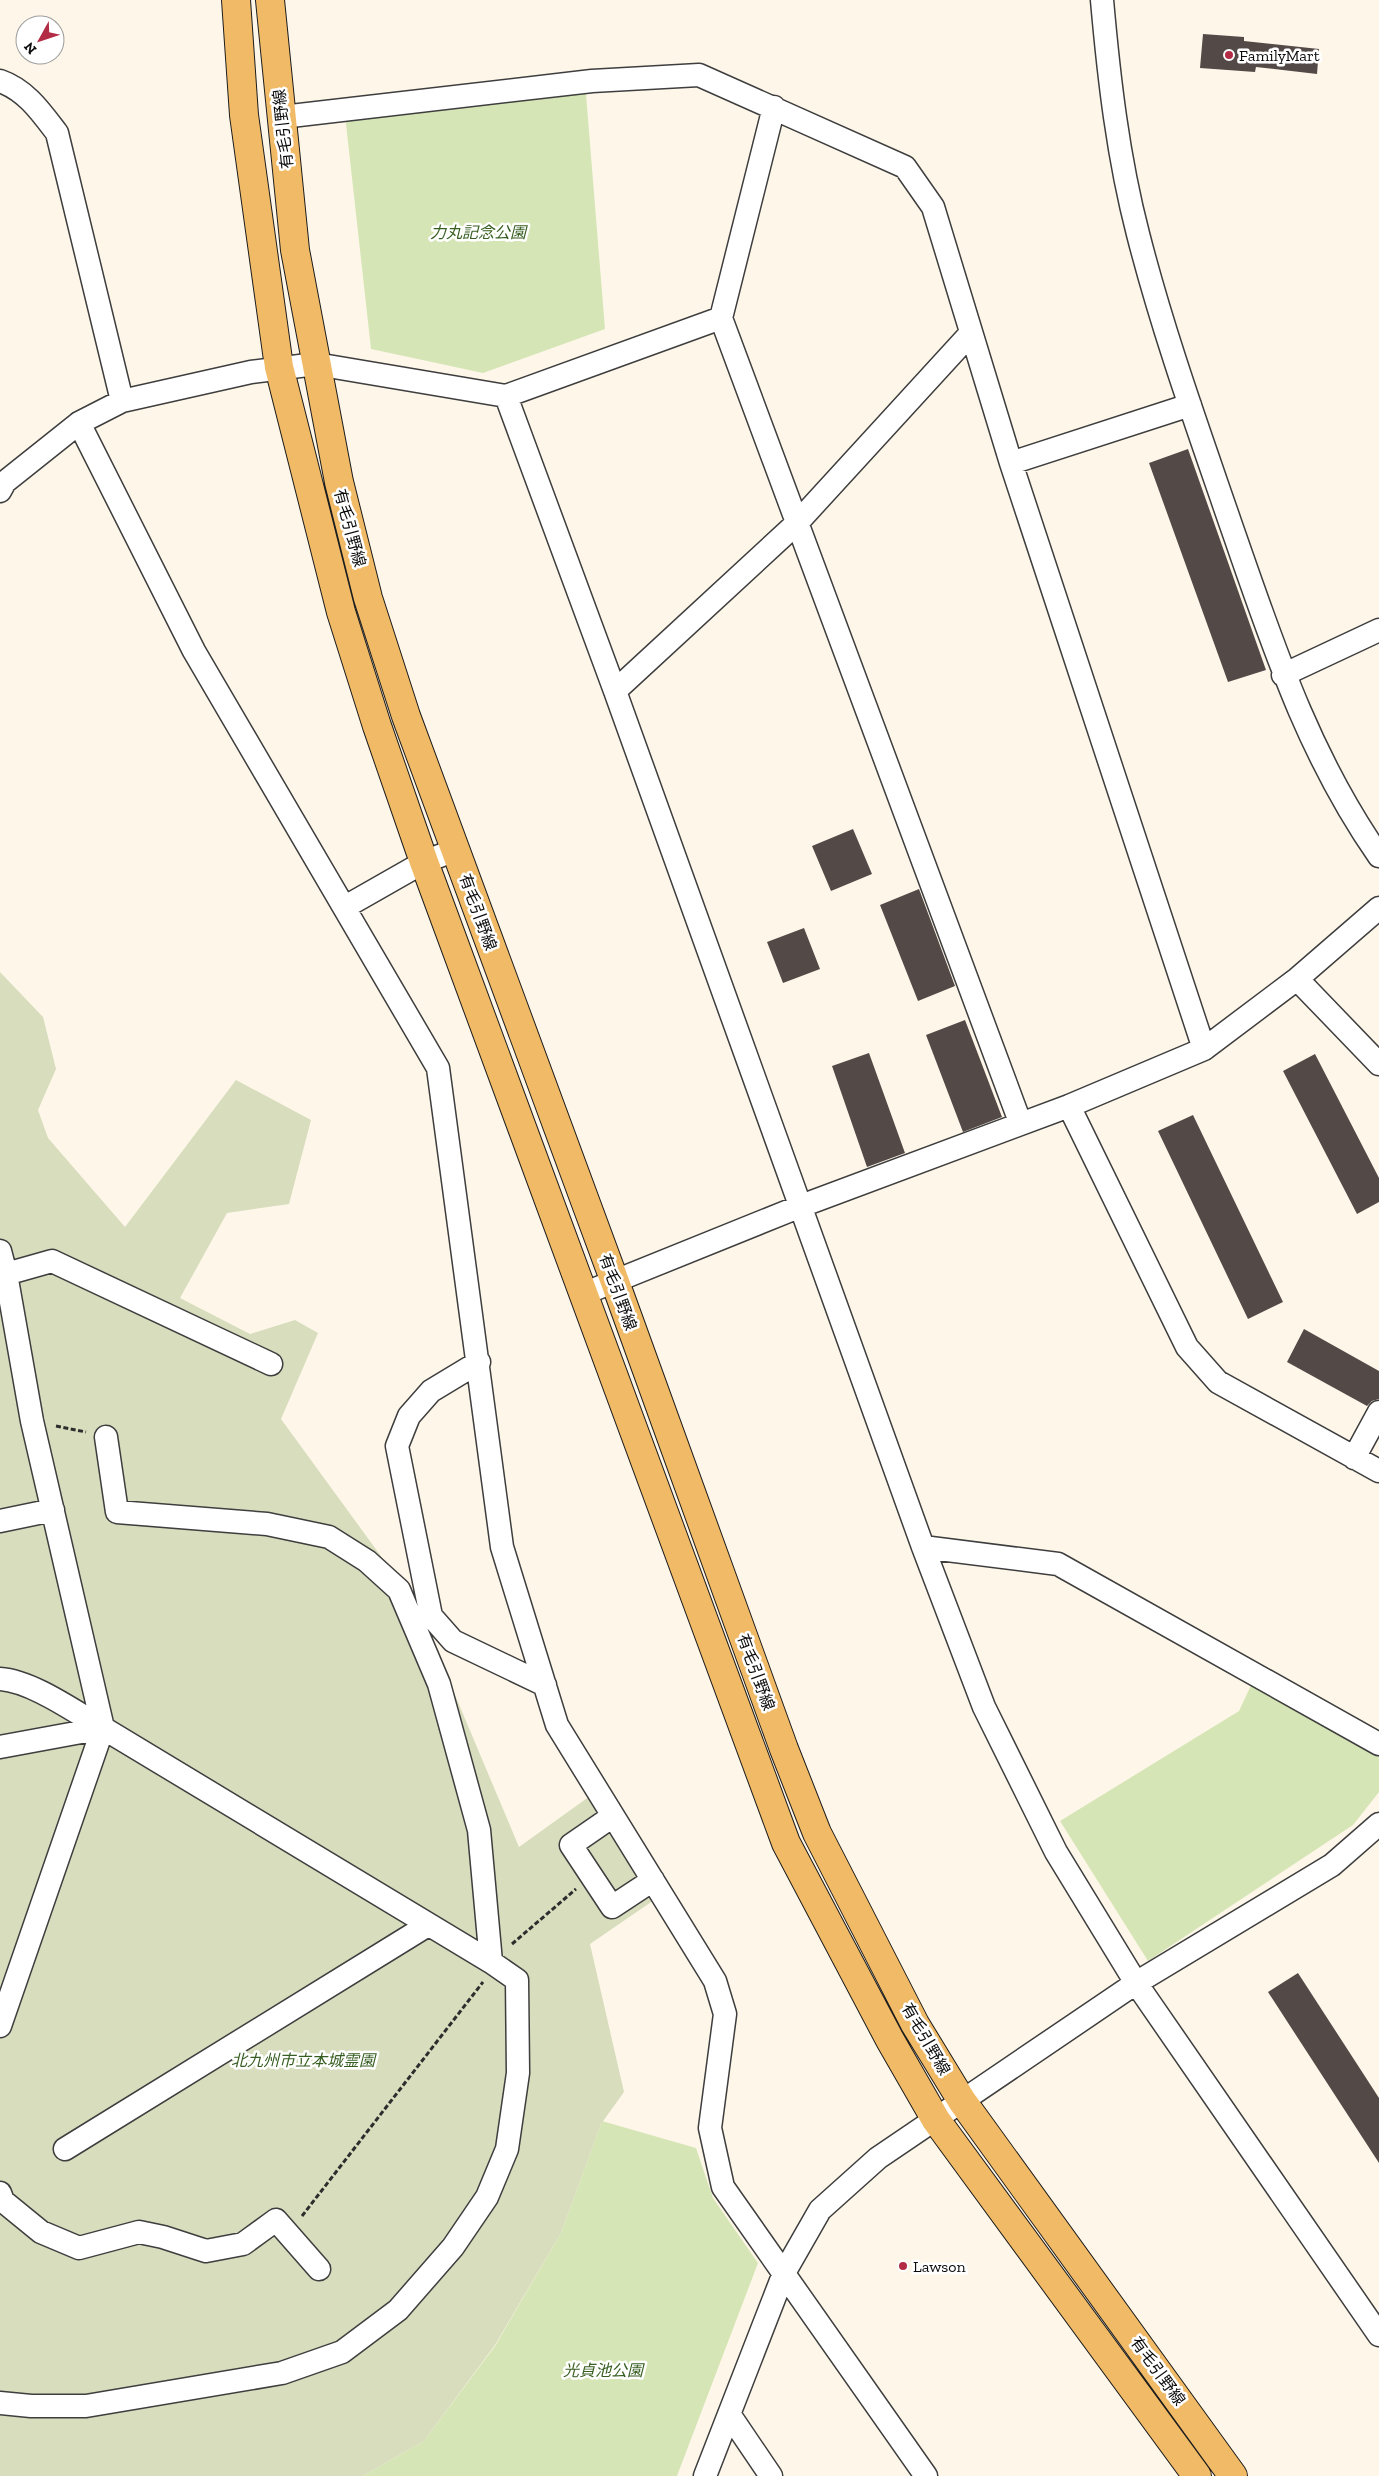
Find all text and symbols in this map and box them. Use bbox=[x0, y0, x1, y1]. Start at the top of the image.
north arrow bbox=[15, 15, 65, 65]
text: N bbox=[20, 38, 40, 58]
place label: FamilyMart bbox=[1239, 46, 1320, 65]
marker: FamilyMart bbox=[1223, 49, 1235, 61]
street label: 有毛引野線 bbox=[269, 88, 297, 170]
park label: 力丸記念公園 bbox=[430, 223, 528, 242]
street label: 有毛引野線 bbox=[330, 487, 370, 569]
street label: 有毛引野線 bbox=[455, 871, 501, 953]
street label: 有毛引野線 bbox=[595, 1251, 641, 1333]
street label: 有毛引野線 bbox=[733, 1631, 779, 1713]
street label: 有毛引野線 bbox=[898, 2000, 954, 2078]
park label: 北九州市立本城霊園 bbox=[231, 2051, 377, 2070]
place label: Lawson bbox=[913, 2257, 966, 2276]
marker: Lawson bbox=[897, 2260, 909, 2272]
street label: 有毛引野線 bbox=[1127, 2333, 1189, 2409]
park label: 光貞池公園 bbox=[563, 2361, 645, 2380]

